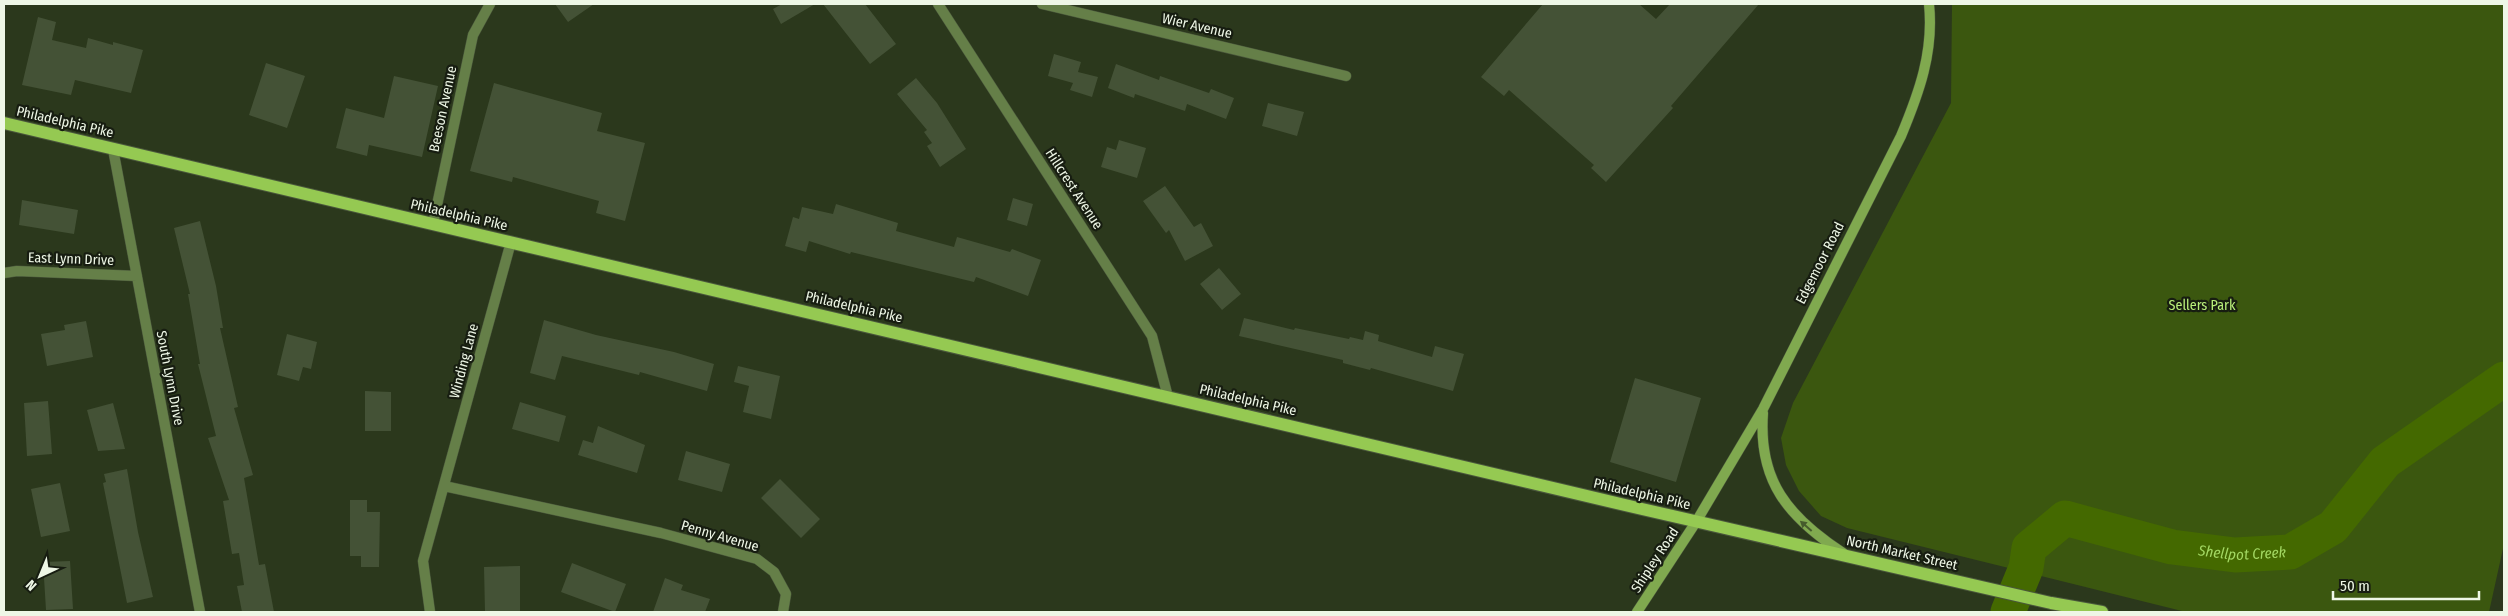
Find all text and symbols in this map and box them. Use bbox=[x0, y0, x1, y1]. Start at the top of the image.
street label: Wier Avenue bbox=[1160, 10, 1234, 42]
street label: Beeson Avenue bbox=[426, 64, 460, 154]
street label: Philadelphia Pike bbox=[15, 103, 115, 141]
street label: Hillcrest Avenue bbox=[1042, 146, 1106, 233]
street label: Philadelphia Pike bbox=[409, 196, 509, 234]
street label: Edgemoor Road bbox=[1792, 219, 1848, 307]
street label: East Lynn Drive bbox=[28, 249, 114, 269]
street label: Philadelphia Pike bbox=[804, 288, 904, 326]
park label: Sellers Park bbox=[2169, 297, 2236, 314]
street label: Winding Lane bbox=[446, 322, 482, 400]
street label: South Lynn Drive bbox=[152, 329, 188, 427]
street label: Philadelphia Pike bbox=[1198, 381, 1298, 419]
street label: Philadelphia Pike bbox=[1592, 475, 1692, 513]
street label: Penny Avenue bbox=[679, 517, 761, 555]
one-way arrow bbox=[1801, 520, 1813, 532]
street label: Shipley Road bbox=[1628, 524, 1682, 596]
street label: North Market Street bbox=[1845, 532, 1960, 574]
water label: Shellpot Creek bbox=[2196, 541, 2287, 564]
north arrow bbox=[15, 551, 65, 601]
scale bar bbox=[2333, 568, 2479, 600]
text: N bbox=[22, 576, 40, 594]
text: 50 m bbox=[2340, 577, 2370, 595]

